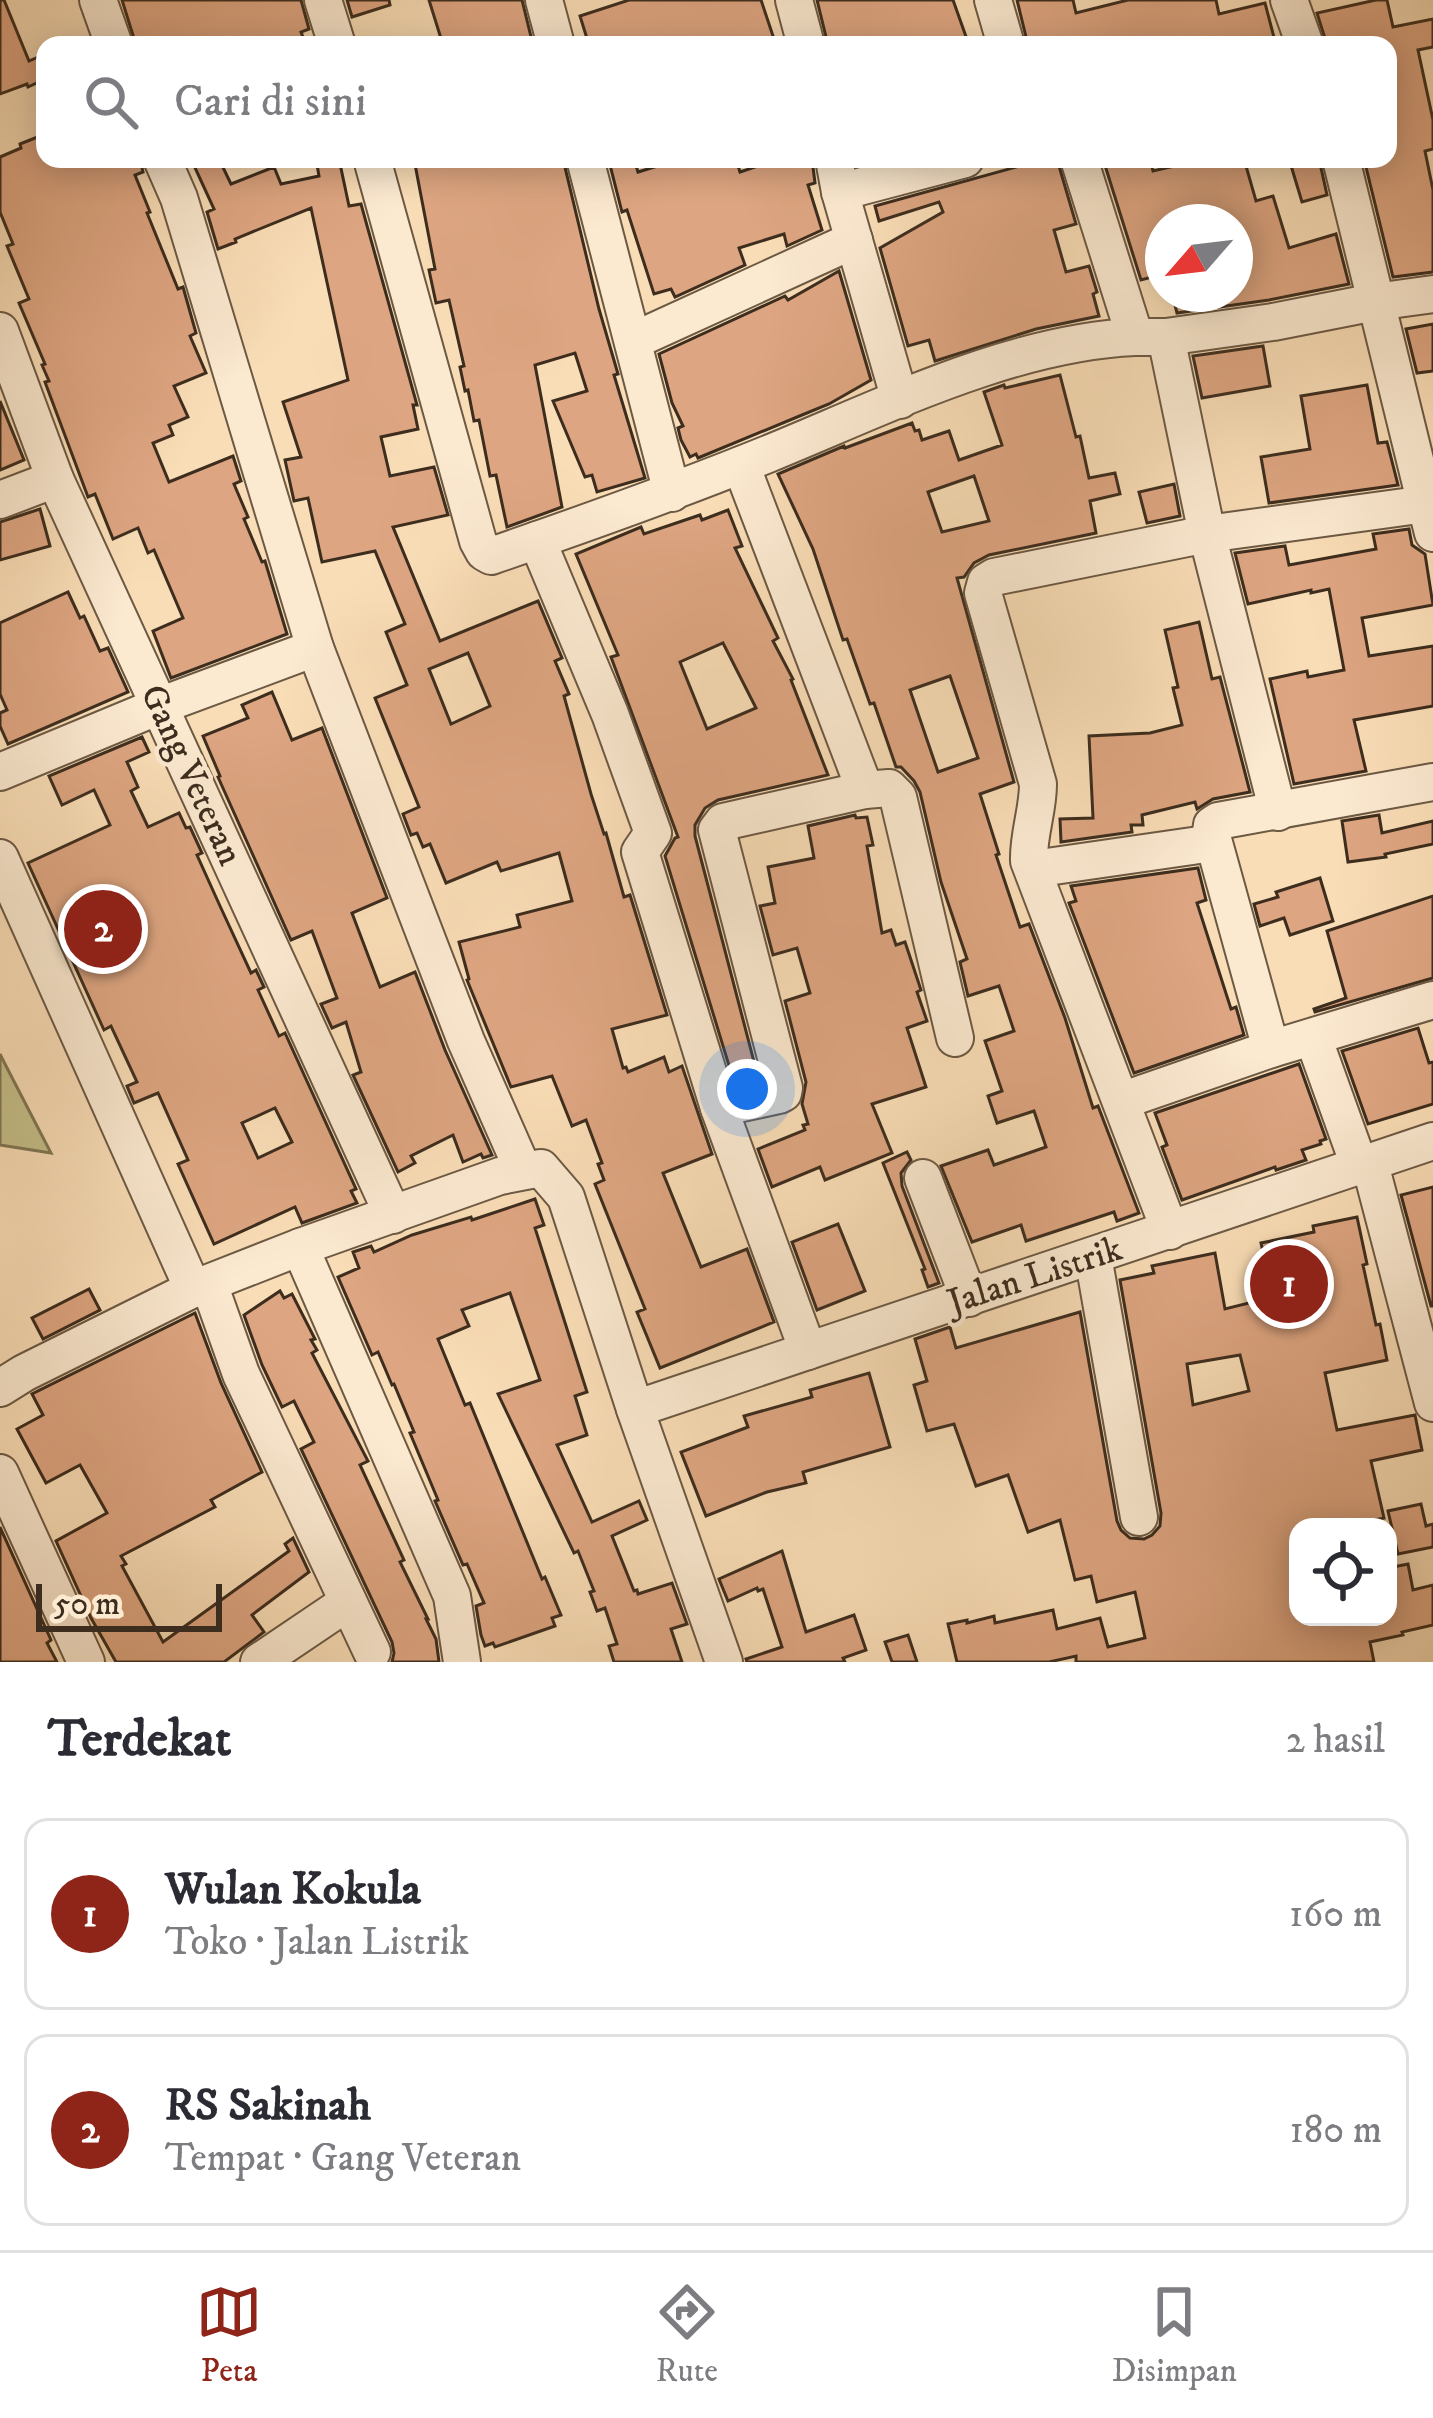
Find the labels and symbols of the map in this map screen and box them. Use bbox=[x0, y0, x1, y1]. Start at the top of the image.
north arrow bbox=[1145, 204, 1253, 312]
street label: Gang Veteran bbox=[130, 677, 253, 873]
pin: 2 bbox=[64, 884, 142, 974]
your location bbox=[717, 1059, 777, 1119]
street label: Jalan Listrik bbox=[939, 1227, 1128, 1326]
pin: 1 bbox=[1250, 1239, 1328, 1329]
scale bar bbox=[36, 1578, 222, 1631]

